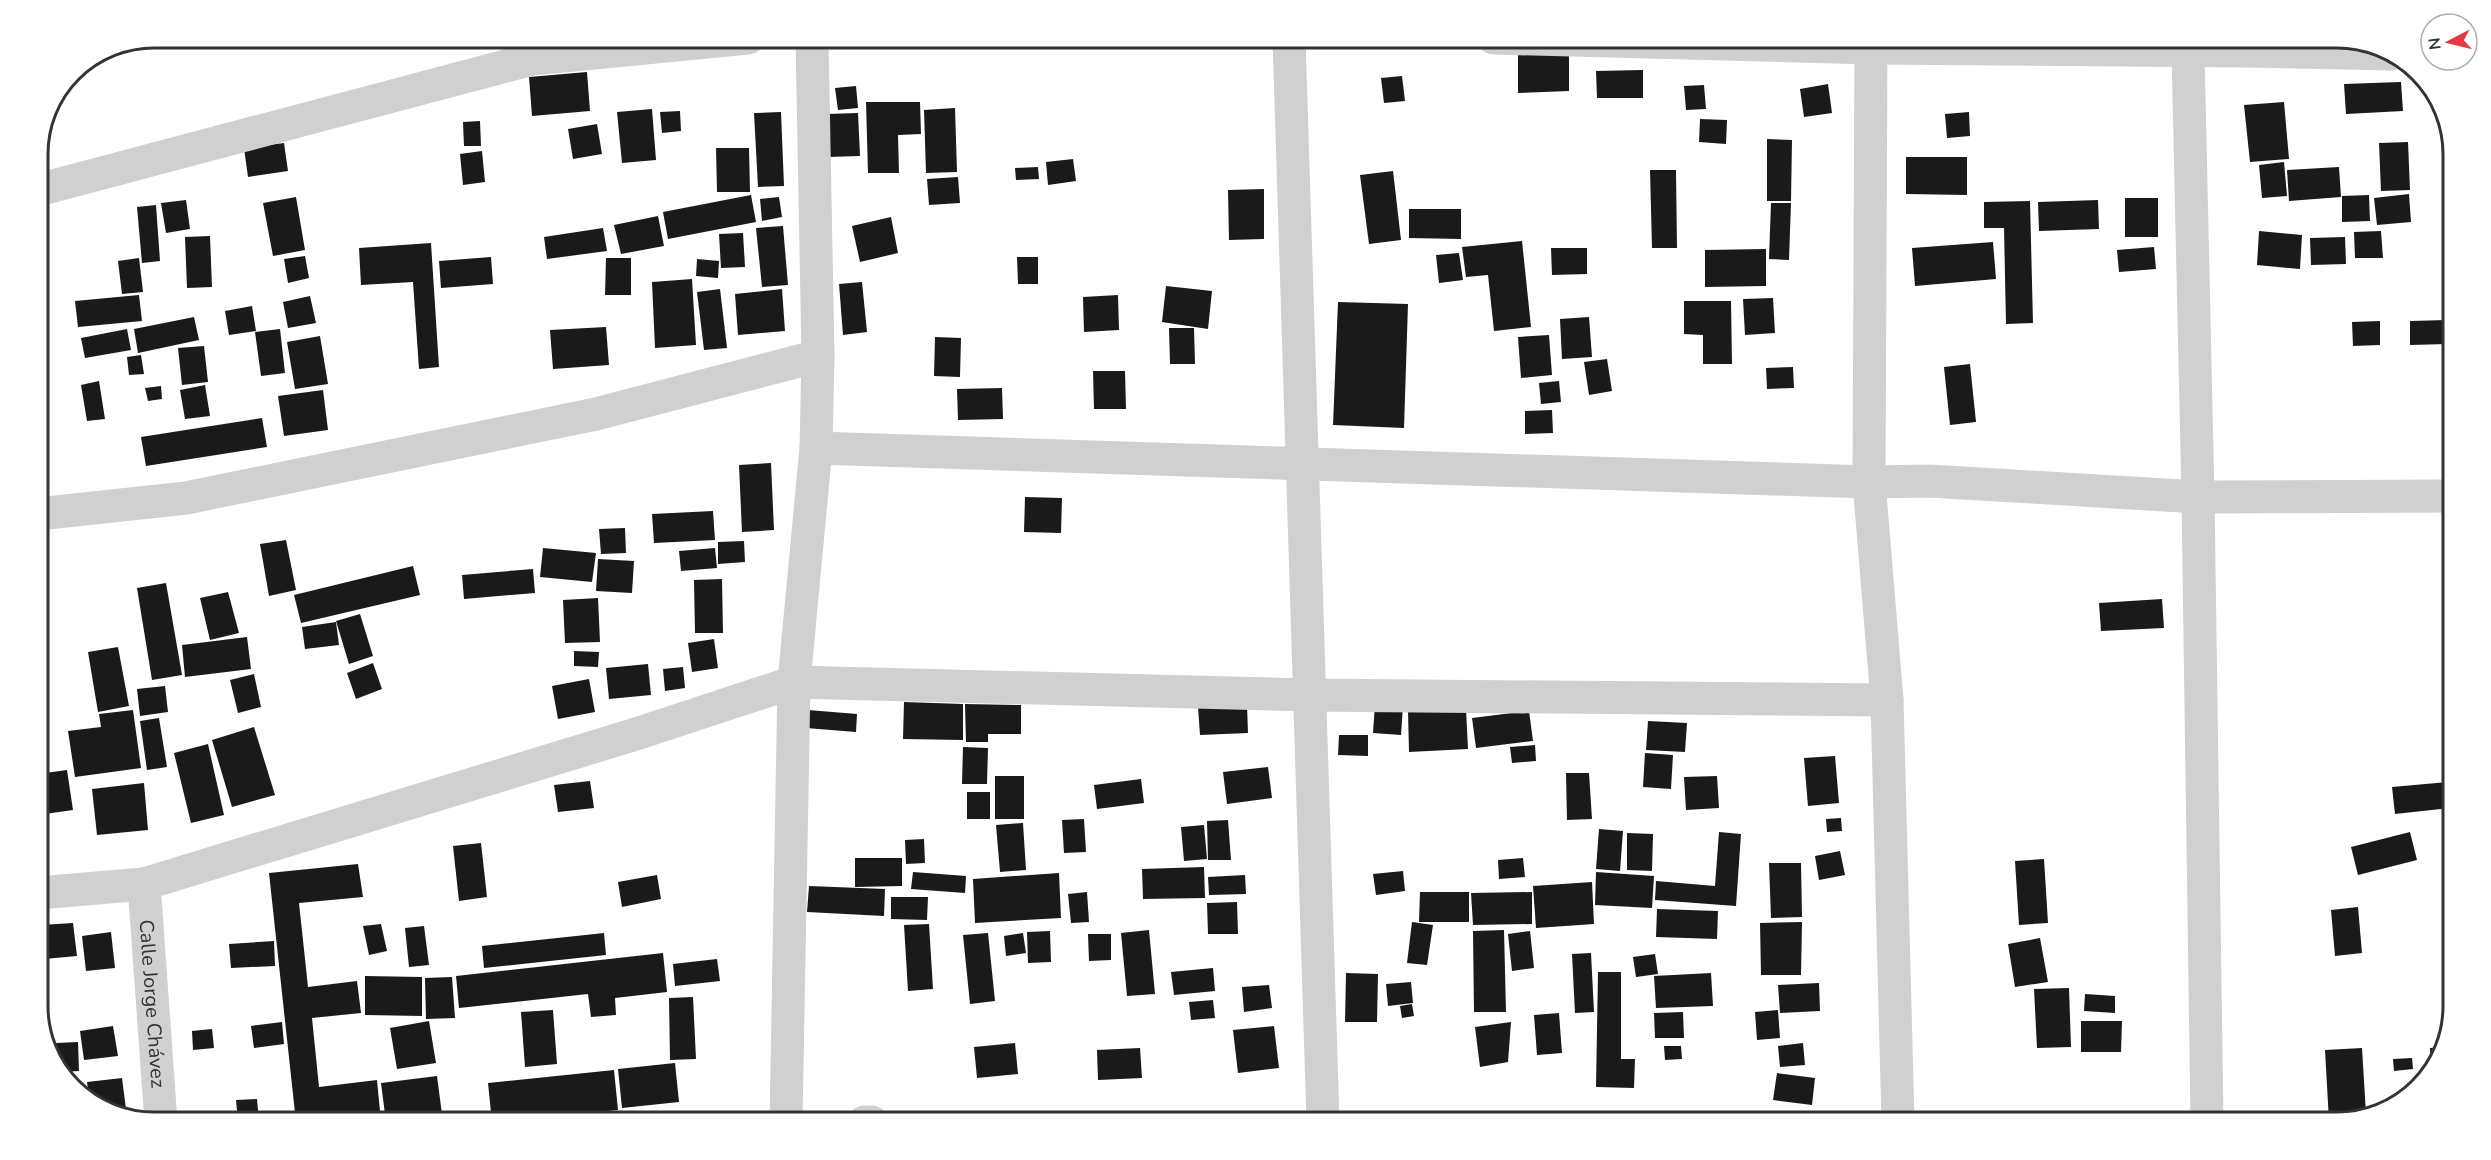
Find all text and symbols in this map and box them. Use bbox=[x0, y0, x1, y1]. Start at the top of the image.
north arrow bbox=[2419, 12, 2479, 72]
text: N bbox=[2423, 36, 2447, 51]
street label: Calle Jorge Chávez bbox=[133, 919, 172, 1089]

